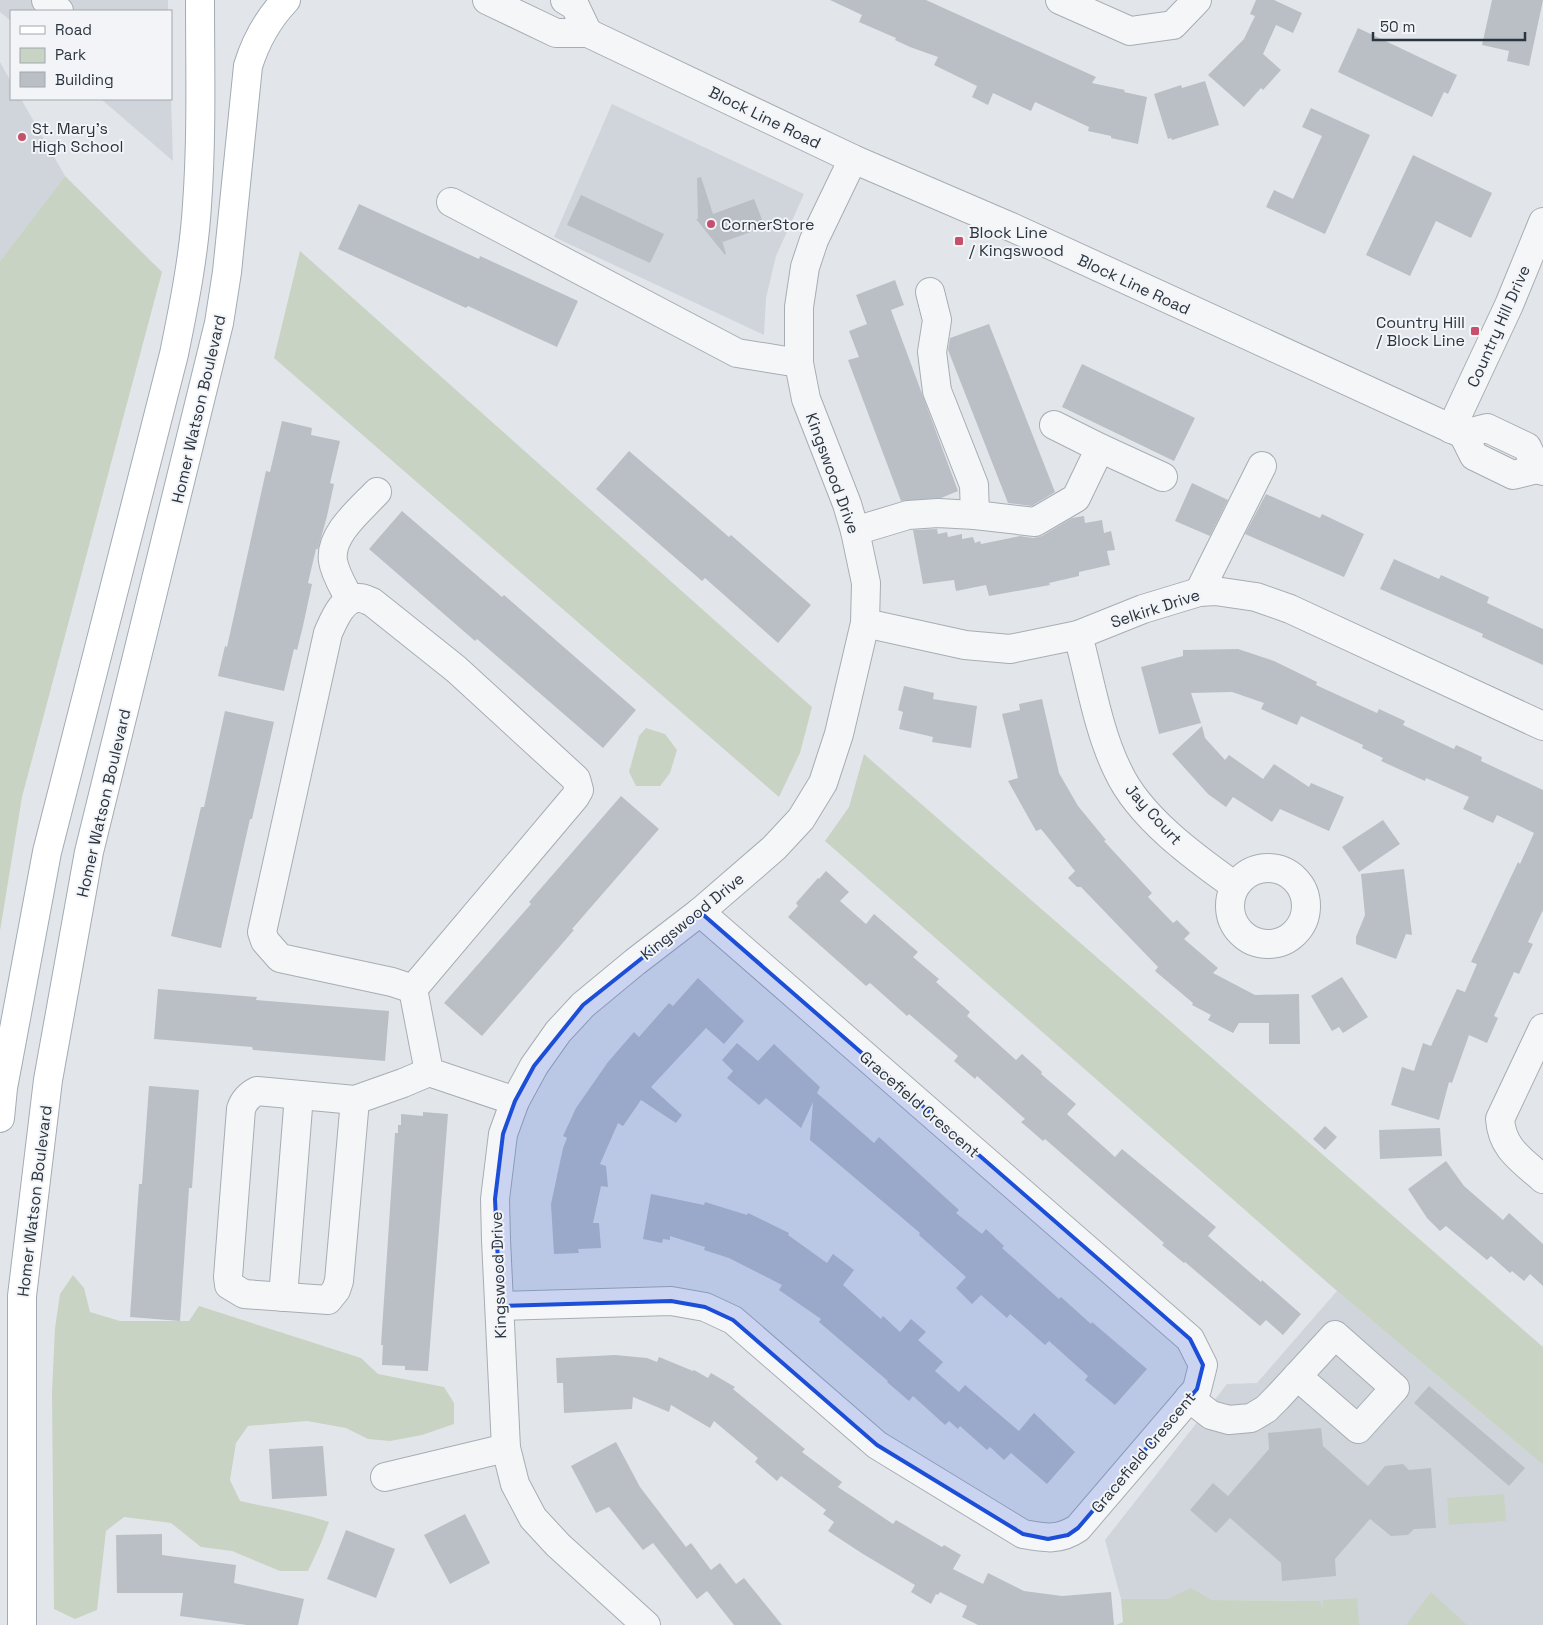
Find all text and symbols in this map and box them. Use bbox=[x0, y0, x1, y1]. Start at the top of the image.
legend bbox=[10, 10, 172, 100]
scale bar bbox=[1373, 10, 1526, 42]
text: 50 m bbox=[1380, 17, 1415, 36]
text: Road bbox=[55, 20, 92, 39]
text: Park bbox=[55, 45, 86, 64]
text: Building bbox=[55, 70, 114, 89]
street label: Block Line Road bbox=[705, 81, 824, 154]
place label: St. Mary's High School bbox=[32, 118, 123, 157]
marker: St. Mary's High School bbox=[16, 131, 28, 143]
place label: CornerStore bbox=[721, 214, 815, 235]
marker: CornerStore bbox=[705, 218, 717, 230]
place label: Block Line / Kingswood bbox=[969, 222, 1064, 261]
marker: Block Line / Kingswood bbox=[953, 235, 965, 247]
street label: Block Line Road bbox=[1074, 249, 1194, 320]
street label: Country Hill Drive bbox=[1462, 262, 1535, 391]
place label: Country Hill / Block Line bbox=[1376, 312, 1465, 351]
street label: Homer Watson Boulevard bbox=[167, 313, 230, 505]
marker: Country Hill / Block Line bbox=[1469, 325, 1481, 337]
street label: Kingswood Drive bbox=[801, 410, 864, 537]
street label: Selkirk Drive bbox=[1108, 584, 1203, 633]
street label: Homer Watson Boulevard bbox=[72, 707, 135, 899]
street label: Jay Court bbox=[1121, 779, 1187, 849]
street label: Kingswood Drive bbox=[636, 868, 748, 965]
street label: Gracefield Crescent bbox=[855, 1046, 984, 1162]
street label: Homer Watson Boulevard bbox=[12, 1104, 57, 1298]
street label: Kingswood Drive bbox=[486, 1211, 511, 1339]
street label: Gracefield Crescent bbox=[1086, 1387, 1200, 1517]

